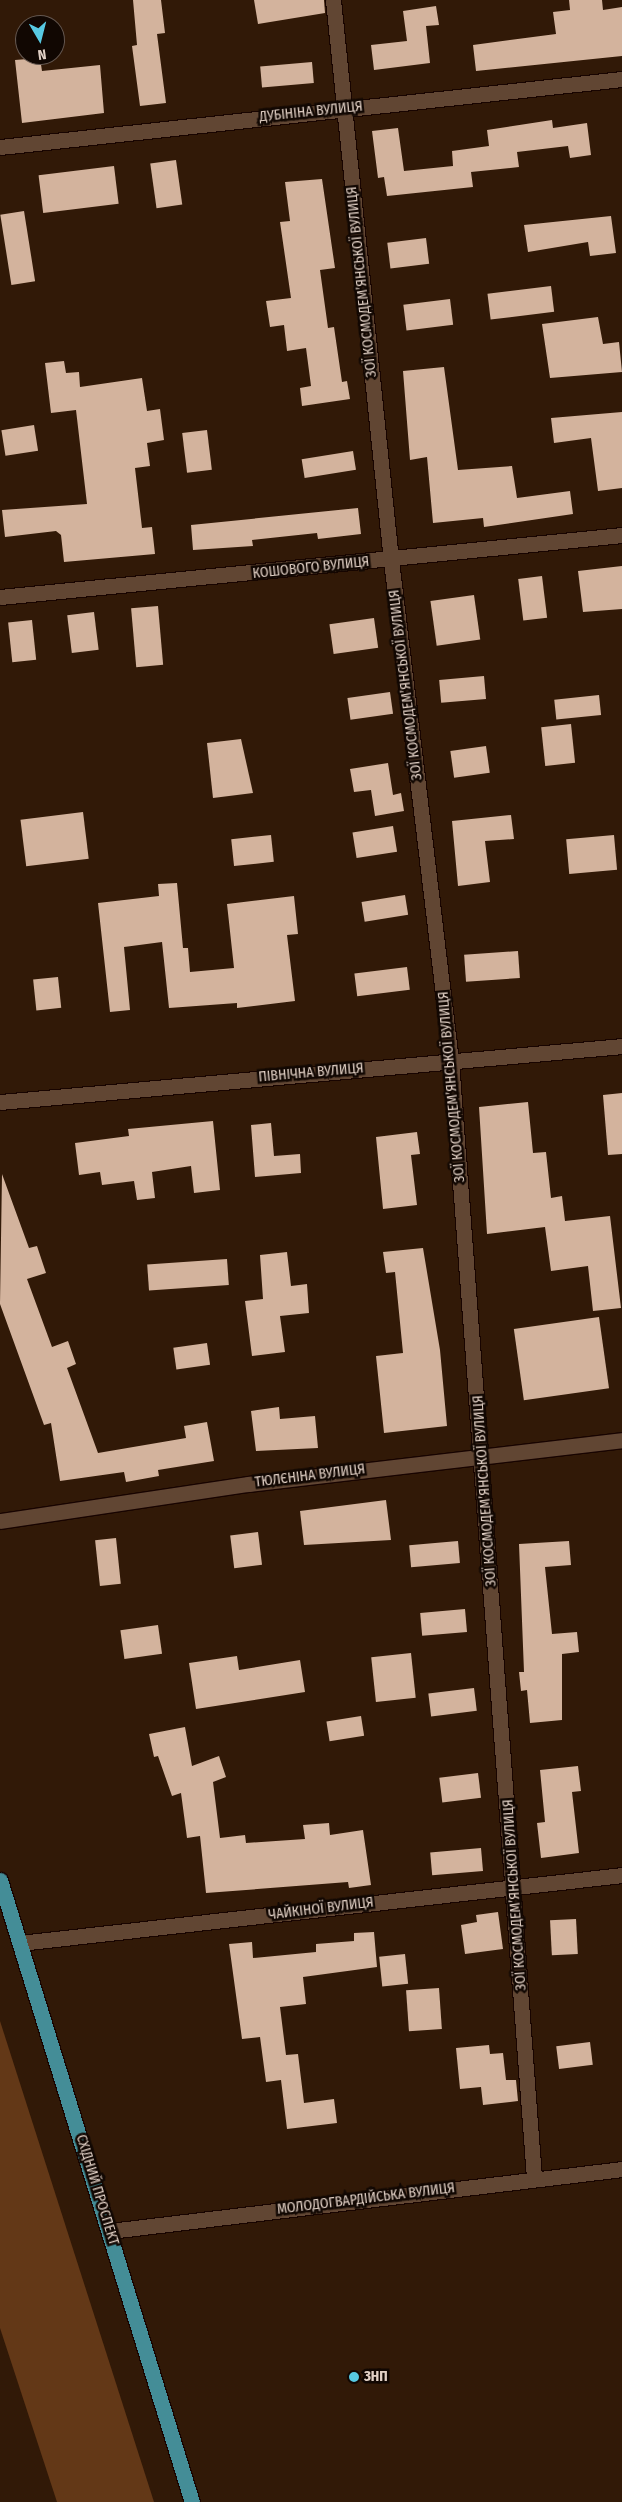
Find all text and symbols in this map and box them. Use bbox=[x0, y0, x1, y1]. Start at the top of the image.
north arrow bbox=[15, 15, 65, 65]
text: N bbox=[37, 45, 47, 63]
street label: ДУБІНІНА ВУЛИЦЯ bbox=[259, 98, 363, 126]
street label: ЗОЇ КОСМОДЕМ’ЯНСЬКОЇ ВУЛИЦЯ bbox=[344, 186, 380, 378]
street label: КОШОВОГО ВУЛИЦЯ bbox=[252, 554, 370, 582]
street label: ЗОЇ КОСМОДЕМ’ЯНСЬКОЇ ВУЛИЦЯ bbox=[386, 589, 426, 781]
street label: ЗОЇ КОСМОДЕМ’ЯНСЬКОЇ ВУЛИЦЯ bbox=[435, 991, 469, 1183]
street label: ПІВНІЧНА ВУЛИЦЯ bbox=[258, 1060, 364, 1086]
street label: ЗОЇ КОСМОДЕМ’ЯНСЬКОЇ ВУЛИЦЯ bbox=[470, 1395, 500, 1587]
street label: ТЮЛЄНІНА ВУЛИЦЯ bbox=[254, 1461, 366, 1491]
street label: ЗОЇ КОСМОДЕМ’ЯНСЬКОЇ ВУЛИЦЯ bbox=[500, 1799, 530, 1991]
street label: ЧАЙКІНОЇ ВУЛИЦЯ bbox=[268, 1894, 374, 1924]
street label: СХІДНИЙ ПРОСПЕКТ bbox=[72, 2133, 122, 2247]
street label: МОЛОДОГВАРДІЙСЬКА ВУЛИЦЯ bbox=[276, 2180, 456, 2218]
place label: ЗНП bbox=[364, 2369, 388, 2385]
marker: ЗНП bbox=[348, 2371, 360, 2383]

